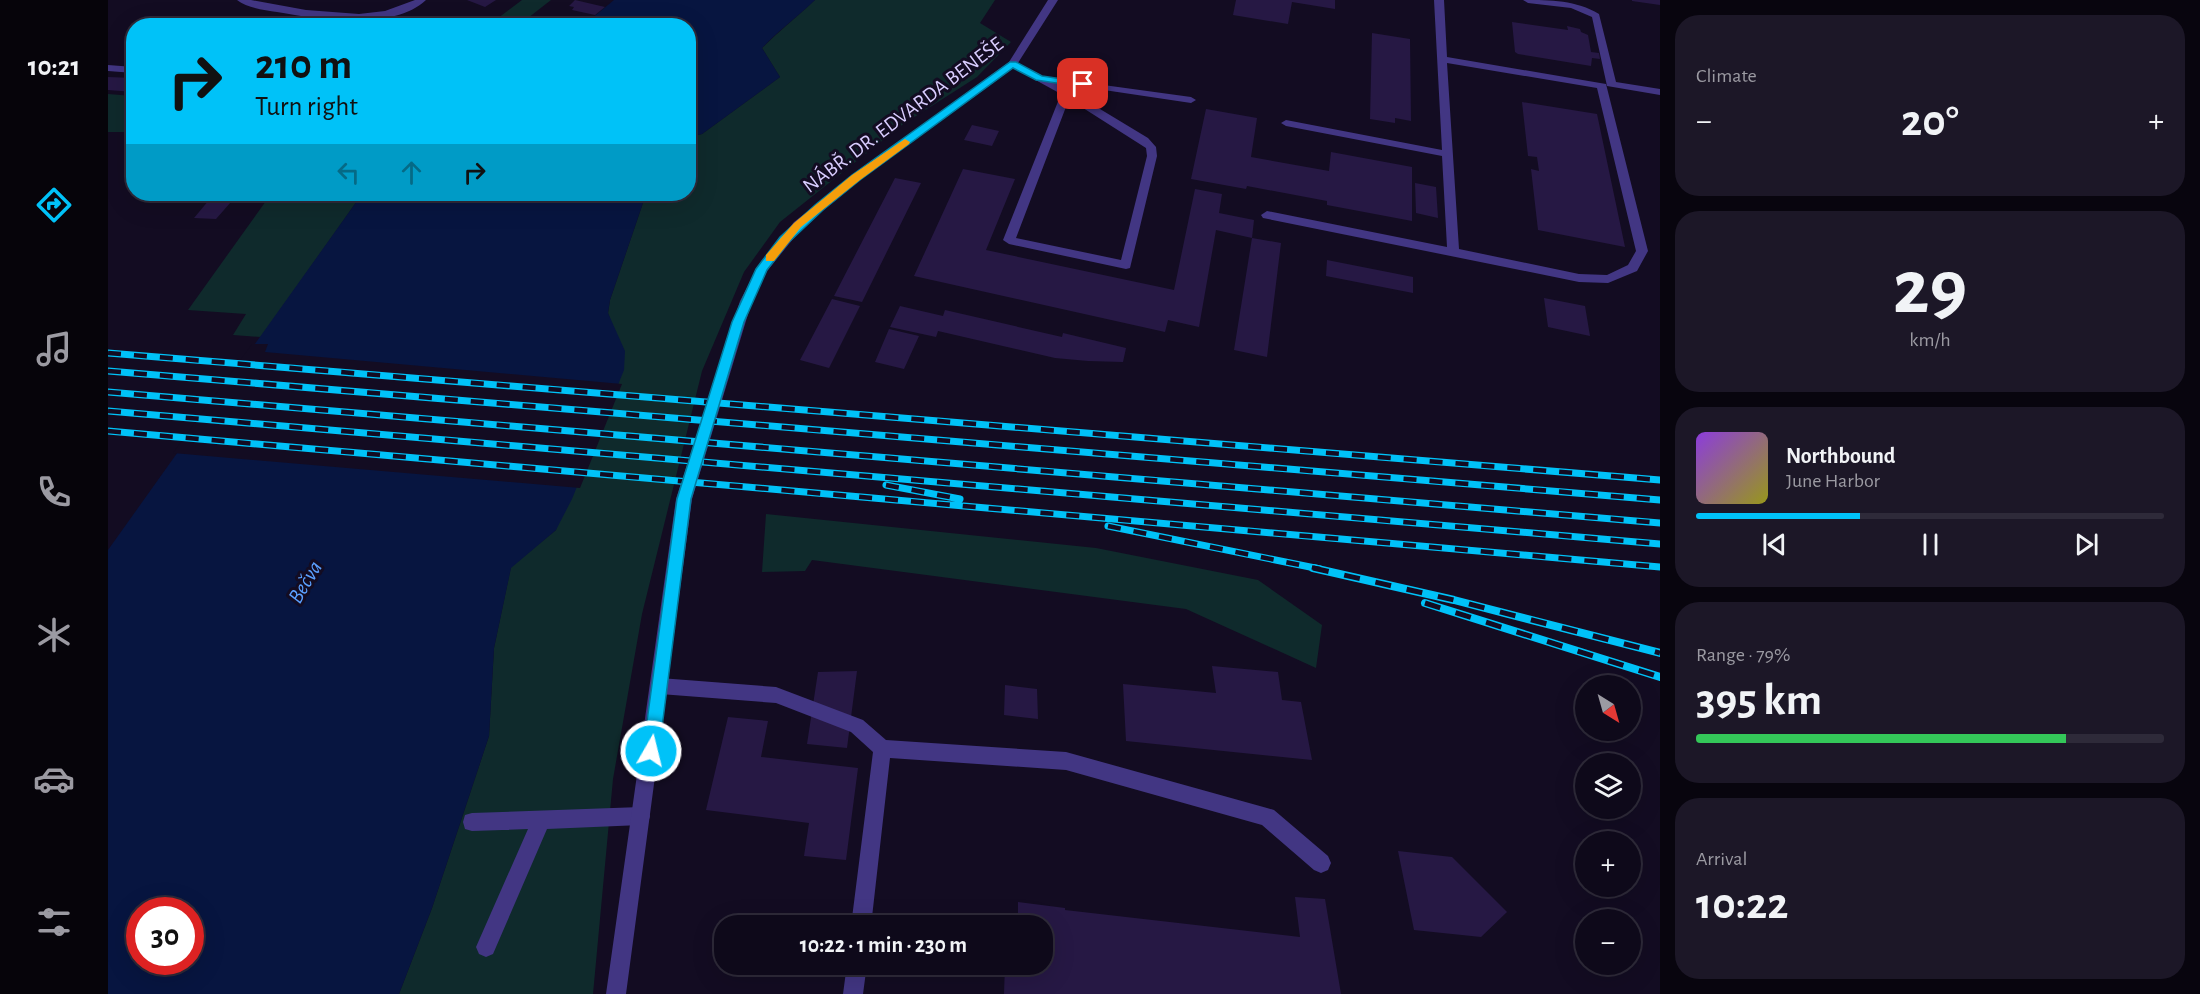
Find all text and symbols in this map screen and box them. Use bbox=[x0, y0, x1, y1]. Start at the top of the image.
street label: NÁBŘ. DR. EDVARDA BENEŠE bbox=[798, 31, 1007, 197]
icon: right bbox=[156, 42, 234, 120]
text: 210 m bbox=[255, 44, 352, 86]
text: 10:21 bbox=[28, 53, 80, 80]
pin bbox=[1057, 58, 1108, 109]
text: Climate bbox=[1696, 66, 1757, 86]
icon: arrive bbox=[1066, 67, 1099, 100]
text: Turn right bbox=[255, 93, 358, 120]
text: 20° bbox=[1901, 99, 1959, 144]
text: − bbox=[1696, 105, 1712, 138]
text: + bbox=[2148, 105, 2164, 138]
icon: left bbox=[332, 156, 365, 189]
icon: ahead bbox=[395, 156, 428, 189]
icon: right bbox=[458, 156, 491, 189]
icon: directions bbox=[33, 184, 75, 226]
text: 29 bbox=[1893, 250, 1967, 328]
icon: music bbox=[33, 328, 75, 370]
text: km/h bbox=[1909, 330, 1951, 350]
text: Northbound bbox=[1786, 445, 1895, 467]
icon: phone bbox=[33, 471, 75, 513]
text: June Harbor bbox=[1786, 471, 1880, 491]
icon: previous bbox=[1758, 528, 1791, 561]
icon: pause bbox=[1914, 528, 1947, 561]
icon: next bbox=[2070, 528, 2103, 561]
water label: Bečva bbox=[284, 557, 326, 607]
icon: climate bbox=[33, 614, 75, 656]
text: Range · 79% bbox=[1696, 645, 1790, 665]
north arrow bbox=[1575, 675, 1641, 741]
map controls bbox=[1575, 675, 1641, 975]
text: 395 km bbox=[1696, 678, 1822, 723]
position arrow bbox=[619, 719, 683, 783]
button: layers bbox=[1575, 753, 1641, 819]
icon: car bbox=[33, 758, 75, 800]
button: + bbox=[1575, 831, 1641, 897]
text: Arrival bbox=[1696, 849, 1747, 869]
text: 10:22 bbox=[1696, 882, 1788, 927]
speed limit sign: 30 bbox=[126, 897, 204, 975]
icon: filters bbox=[33, 901, 75, 943]
button: − bbox=[1575, 909, 1641, 975]
text: 10:22 · 1 min · 230 m bbox=[800, 934, 967, 956]

